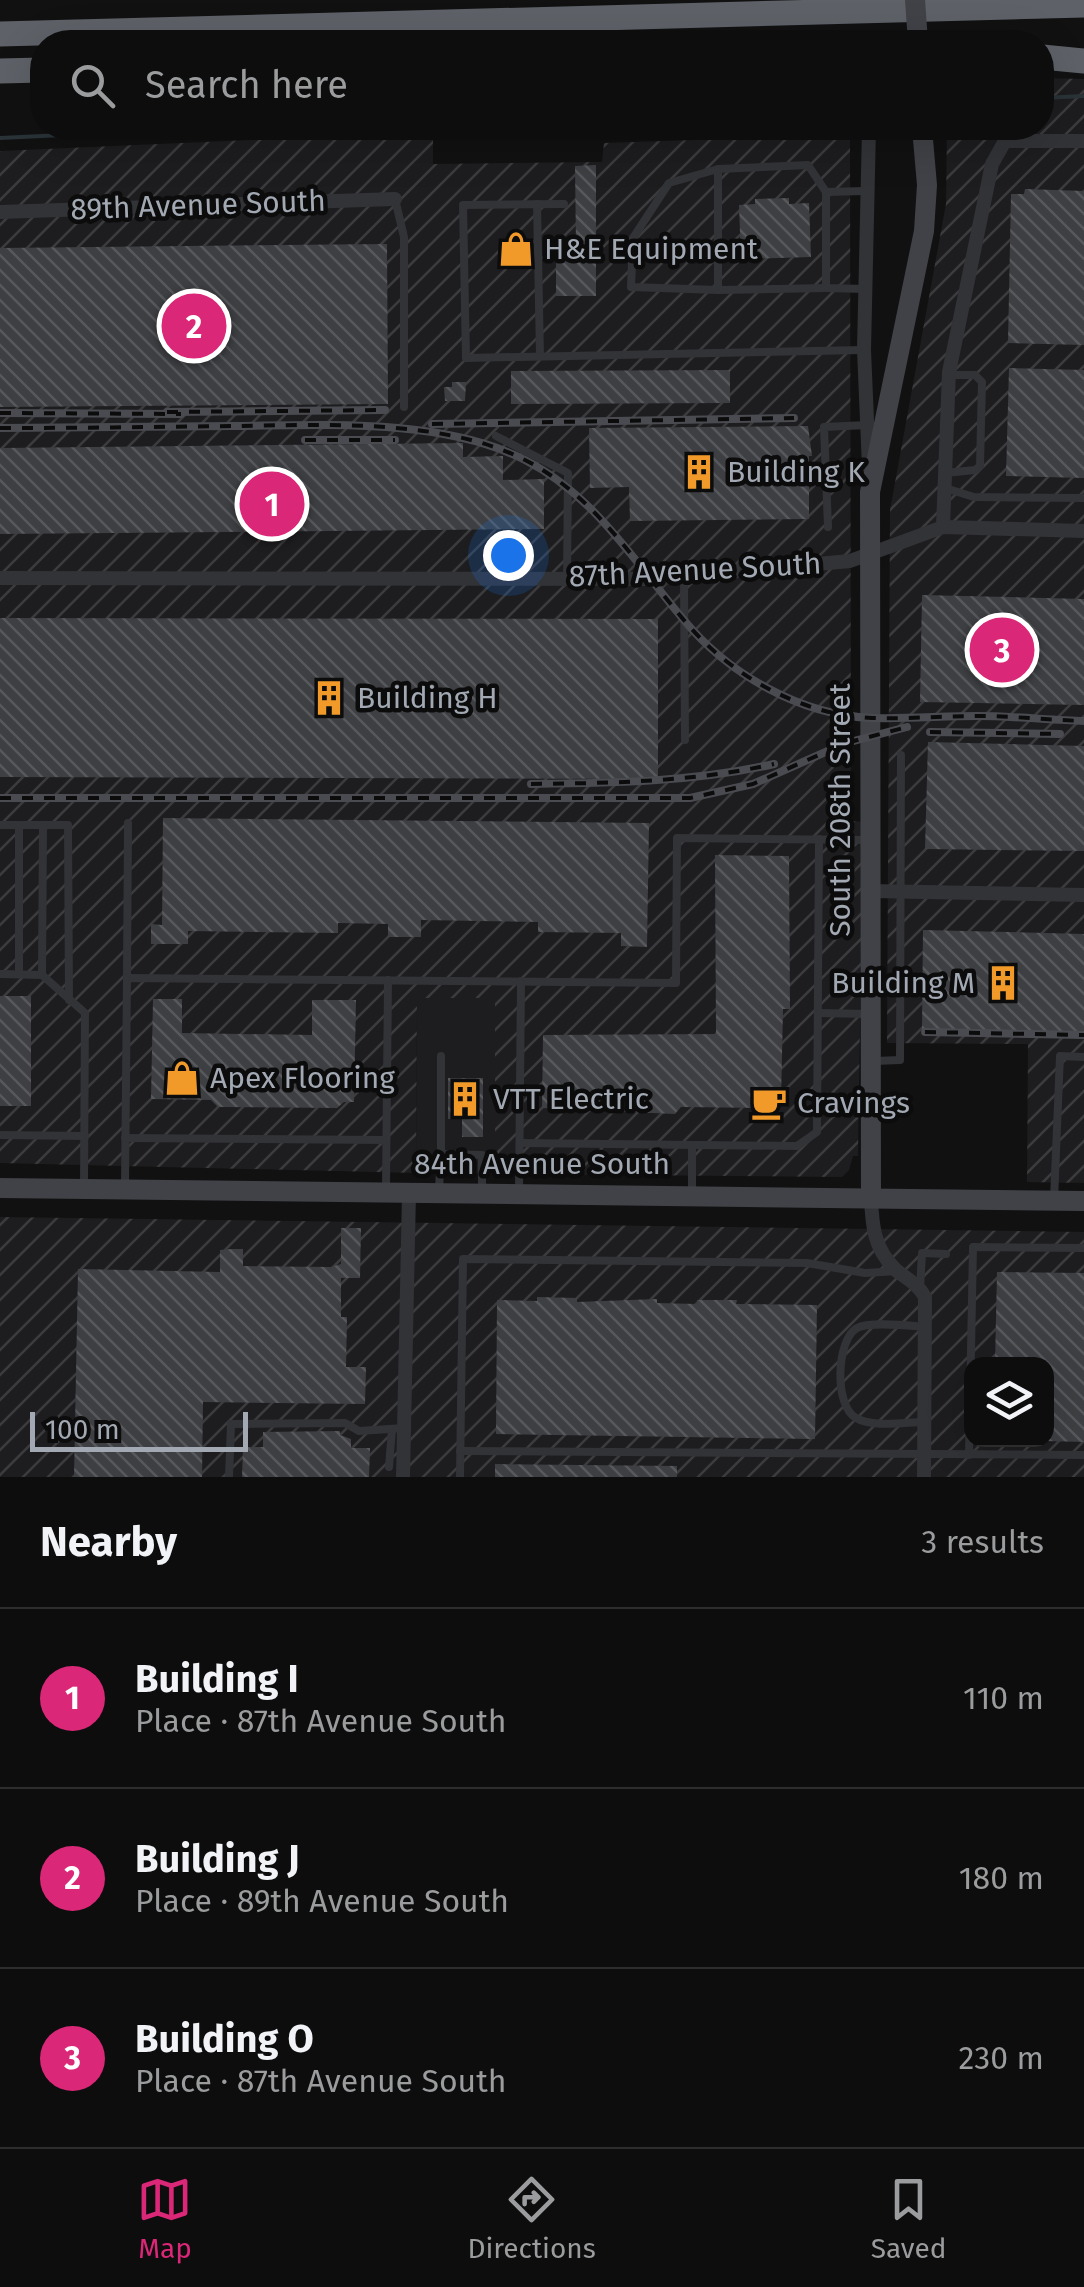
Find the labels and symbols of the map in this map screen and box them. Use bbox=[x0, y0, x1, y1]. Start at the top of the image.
street label: 89th Avenue South bbox=[70, 183, 326, 227]
shop icon: H&E Equipment bbox=[497, 230, 535, 268]
place label: H&E Equipment bbox=[544, 231, 758, 267]
pin: 2 bbox=[162, 288, 226, 364]
building icon: Building K bbox=[680, 453, 718, 491]
place label: Building K bbox=[727, 454, 865, 490]
pin: 1 bbox=[240, 466, 304, 542]
your location bbox=[483, 530, 534, 581]
street label: 87th Avenue South bbox=[568, 545, 822, 595]
pin: 3 bbox=[970, 612, 1034, 688]
building icon: Building H bbox=[310, 679, 348, 717]
place label: Building H bbox=[357, 680, 498, 716]
street label: South 208th Street bbox=[822, 683, 858, 937]
building icon: Building M bbox=[984, 964, 1022, 1002]
place label: Building M bbox=[831, 965, 975, 1001]
shop icon: Apex Flooring bbox=[163, 1059, 201, 1097]
place label: Apex Flooring bbox=[210, 1060, 395, 1096]
building icon: VTT Electric bbox=[446, 1080, 484, 1118]
place label: VTT Electric bbox=[493, 1081, 649, 1117]
cafe icon: Cravings bbox=[750, 1084, 788, 1122]
place label: Cravings bbox=[797, 1085, 910, 1121]
street label: 84th Avenue South bbox=[414, 1146, 670, 1182]
scale bar bbox=[30, 1407, 248, 1452]

